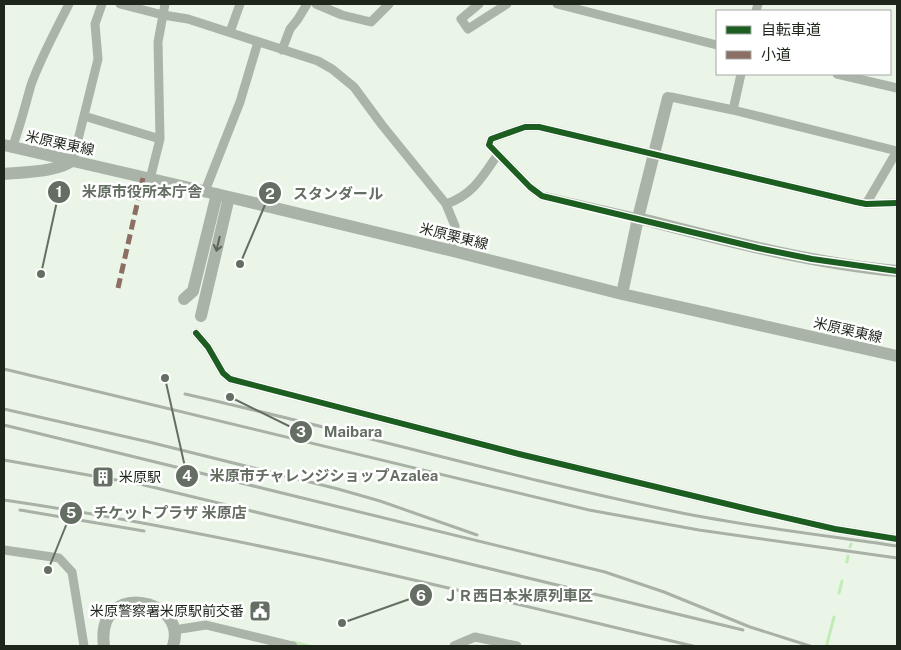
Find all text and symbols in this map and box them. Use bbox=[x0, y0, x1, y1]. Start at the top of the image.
legend bbox=[716, 10, 891, 75]
text: 自転車道 bbox=[761, 21, 821, 38]
text: 小道 bbox=[761, 46, 791, 63]
street label: 米原栗東線 bbox=[24, 128, 96, 158]
callout: 米原市役所本庁舎 bbox=[47, 177, 212, 207]
callout: スタンダール bbox=[258, 178, 393, 208]
text: 1 bbox=[56, 183, 62, 200]
text: 米原市役所本庁舎 bbox=[82, 183, 203, 200]
text: 2 bbox=[265, 185, 275, 202]
text: スタンダール bbox=[293, 185, 383, 202]
street label: 米原栗東線 bbox=[418, 220, 490, 252]
one-way arrow bbox=[213, 236, 222, 252]
street label: 米原栗東線 bbox=[812, 314, 884, 346]
callout: Maibara bbox=[289, 417, 392, 447]
text: 3 bbox=[296, 423, 306, 440]
text: Maibara bbox=[324, 423, 382, 440]
callout: 米原市チャレンジショップAzalea bbox=[175, 461, 448, 491]
building icon: 米原駅 bbox=[91, 465, 115, 489]
text: 4 bbox=[182, 467, 192, 484]
text: 米原市チャレンジショップAzalea bbox=[210, 467, 438, 484]
place label: 米原駅 bbox=[119, 469, 161, 485]
callout: チケットプラザ 米原店 bbox=[59, 498, 257, 528]
text: 5 bbox=[66, 504, 76, 521]
text: チケットプラザ 米原店 bbox=[93, 504, 247, 521]
callout: ＪＲ西日本米原列車区 bbox=[408, 580, 603, 610]
text: 6 bbox=[416, 587, 426, 604]
text: ＪＲ西日本米原列車区 bbox=[443, 587, 593, 604]
public building icon: 米原警察署米原駅前交番 bbox=[248, 599, 272, 623]
place label: 米原警察署米原駅前交番 bbox=[90, 603, 244, 619]

